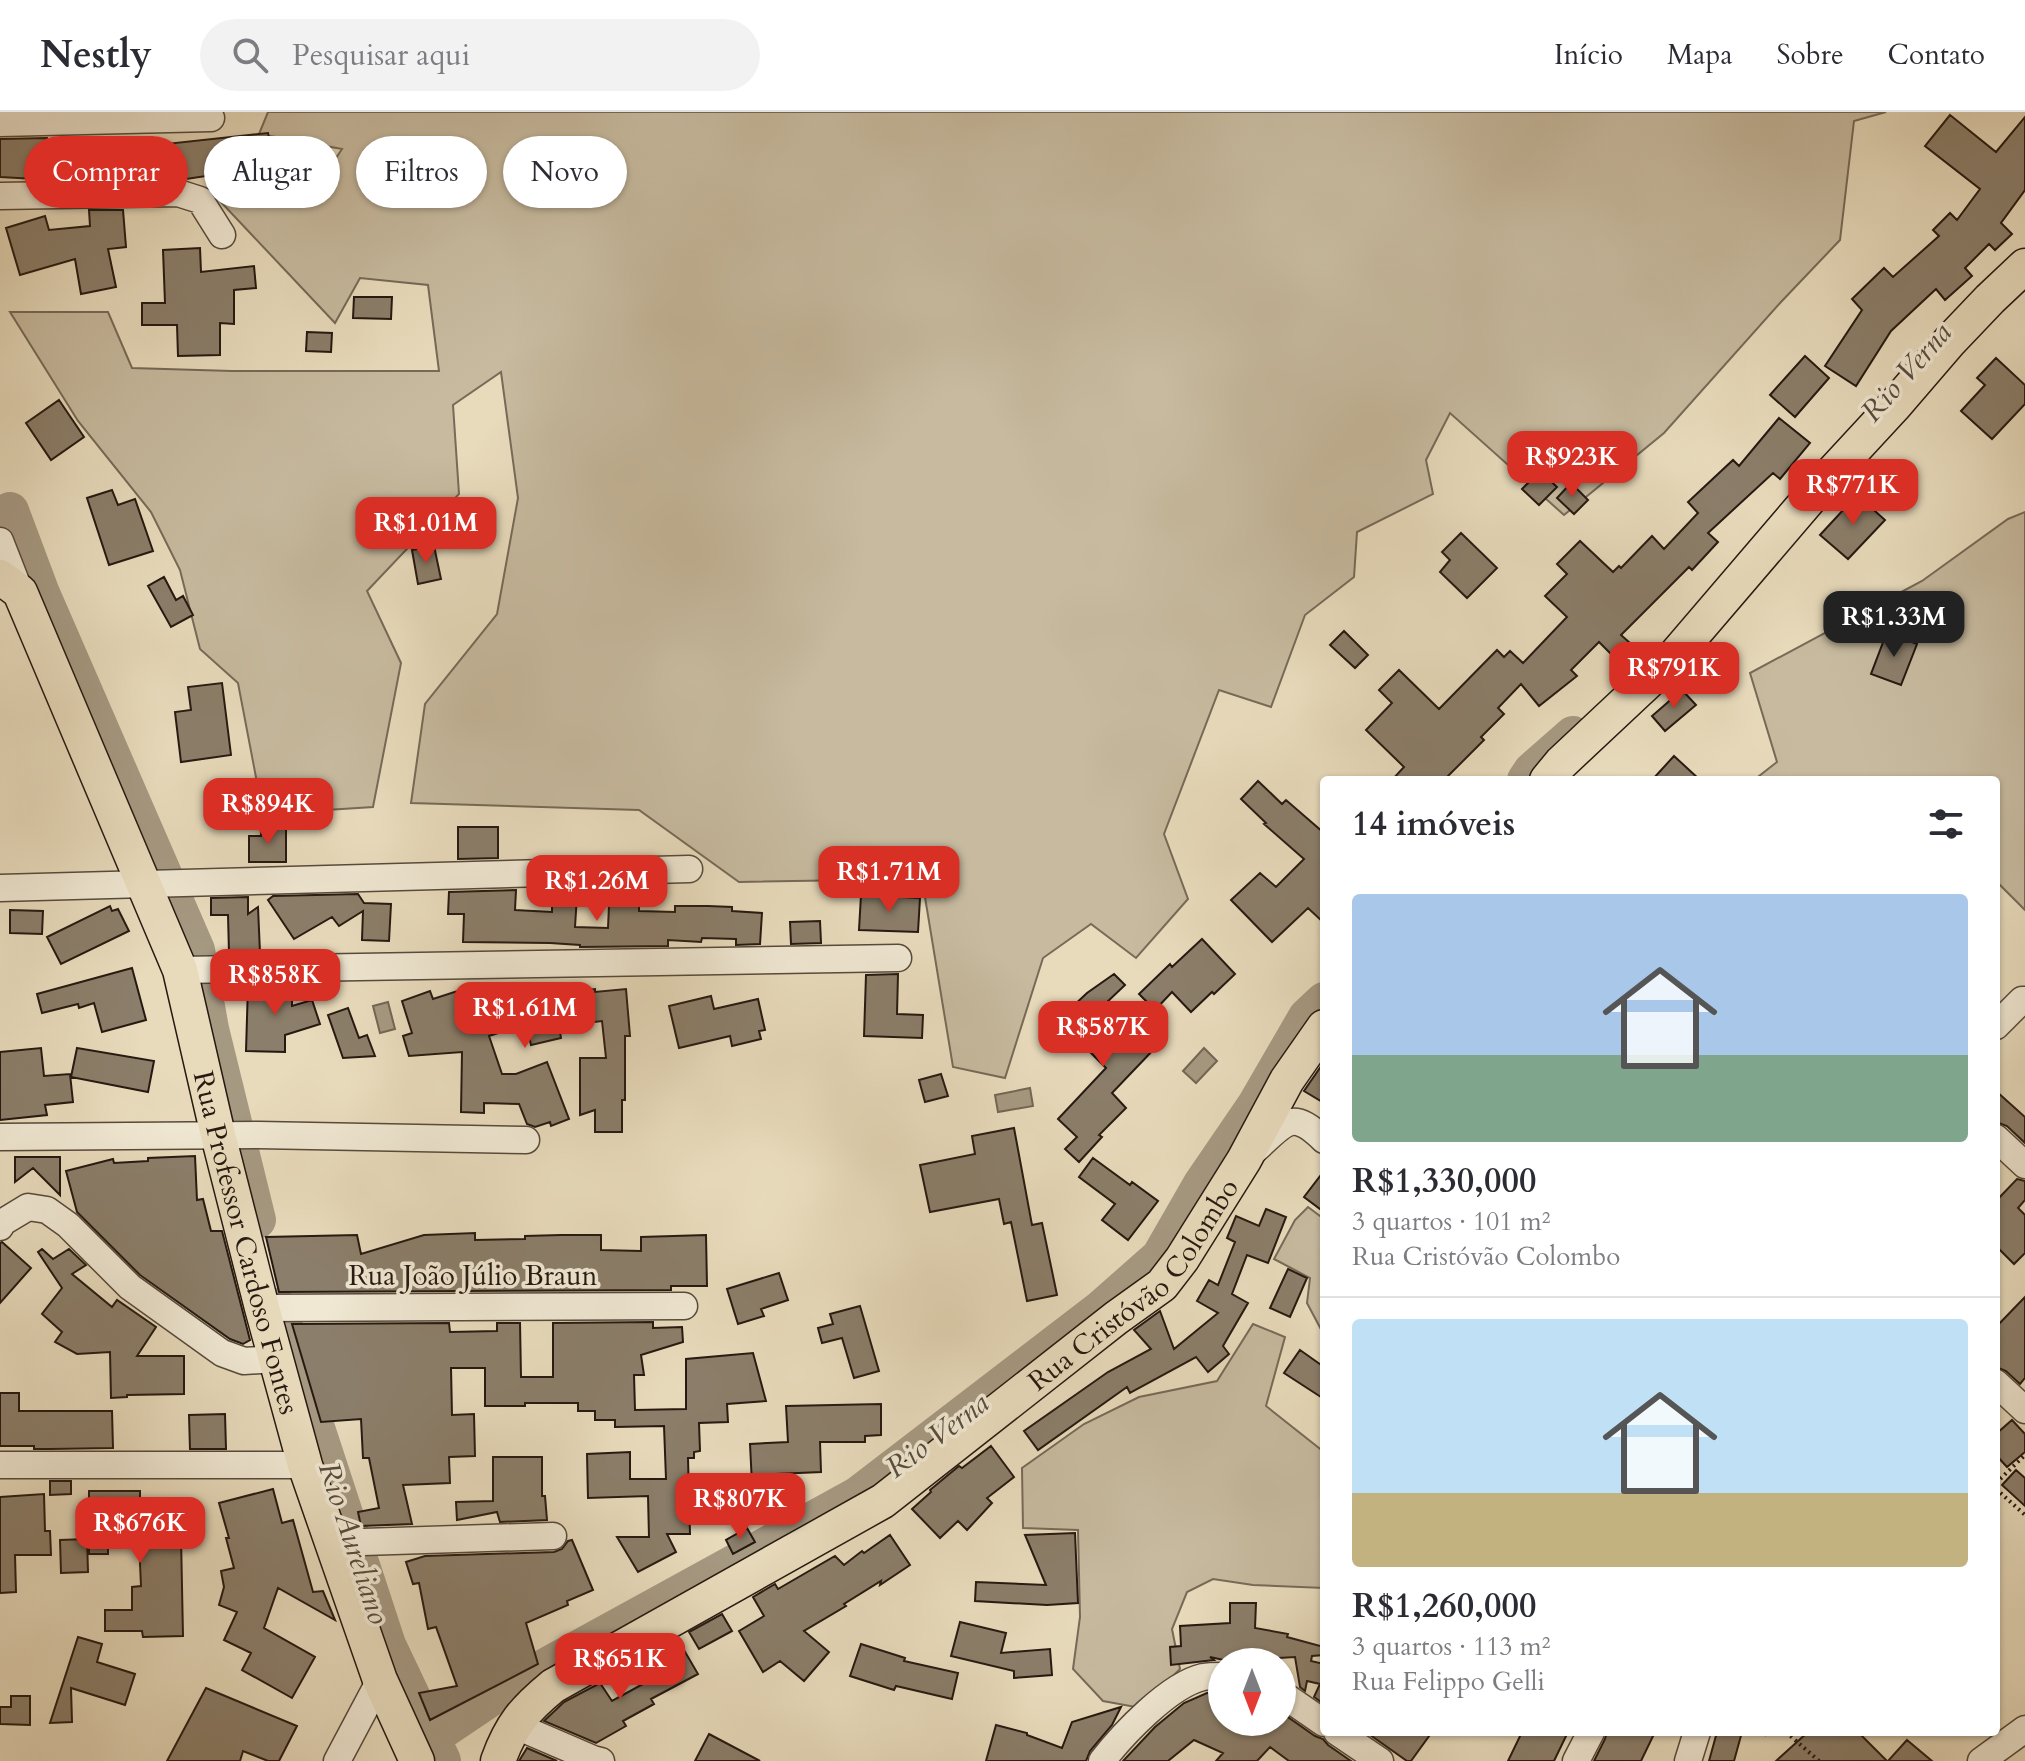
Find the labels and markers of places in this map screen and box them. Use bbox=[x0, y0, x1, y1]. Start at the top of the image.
pin: R$923K bbox=[1507, 431, 1637, 499]
pin: R$771K bbox=[1788, 459, 1918, 527]
pin: R$1.01M bbox=[352, 497, 500, 565]
pin: R$1.33M bbox=[1820, 591, 1968, 659]
pin: R$791K bbox=[1609, 642, 1739, 710]
pin: R$894K bbox=[203, 778, 333, 846]
pin: R$1.71M bbox=[815, 846, 963, 914]
pin: R$1.26M bbox=[523, 855, 671, 923]
pin: R$858K bbox=[210, 949, 340, 1017]
pin: R$1.61M bbox=[451, 982, 599, 1050]
pin: R$587K bbox=[1038, 1001, 1168, 1069]
pin: R$807K bbox=[675, 1473, 805, 1541]
pin: R$676K bbox=[75, 1497, 205, 1565]
pin: R$651K bbox=[555, 1633, 685, 1701]

